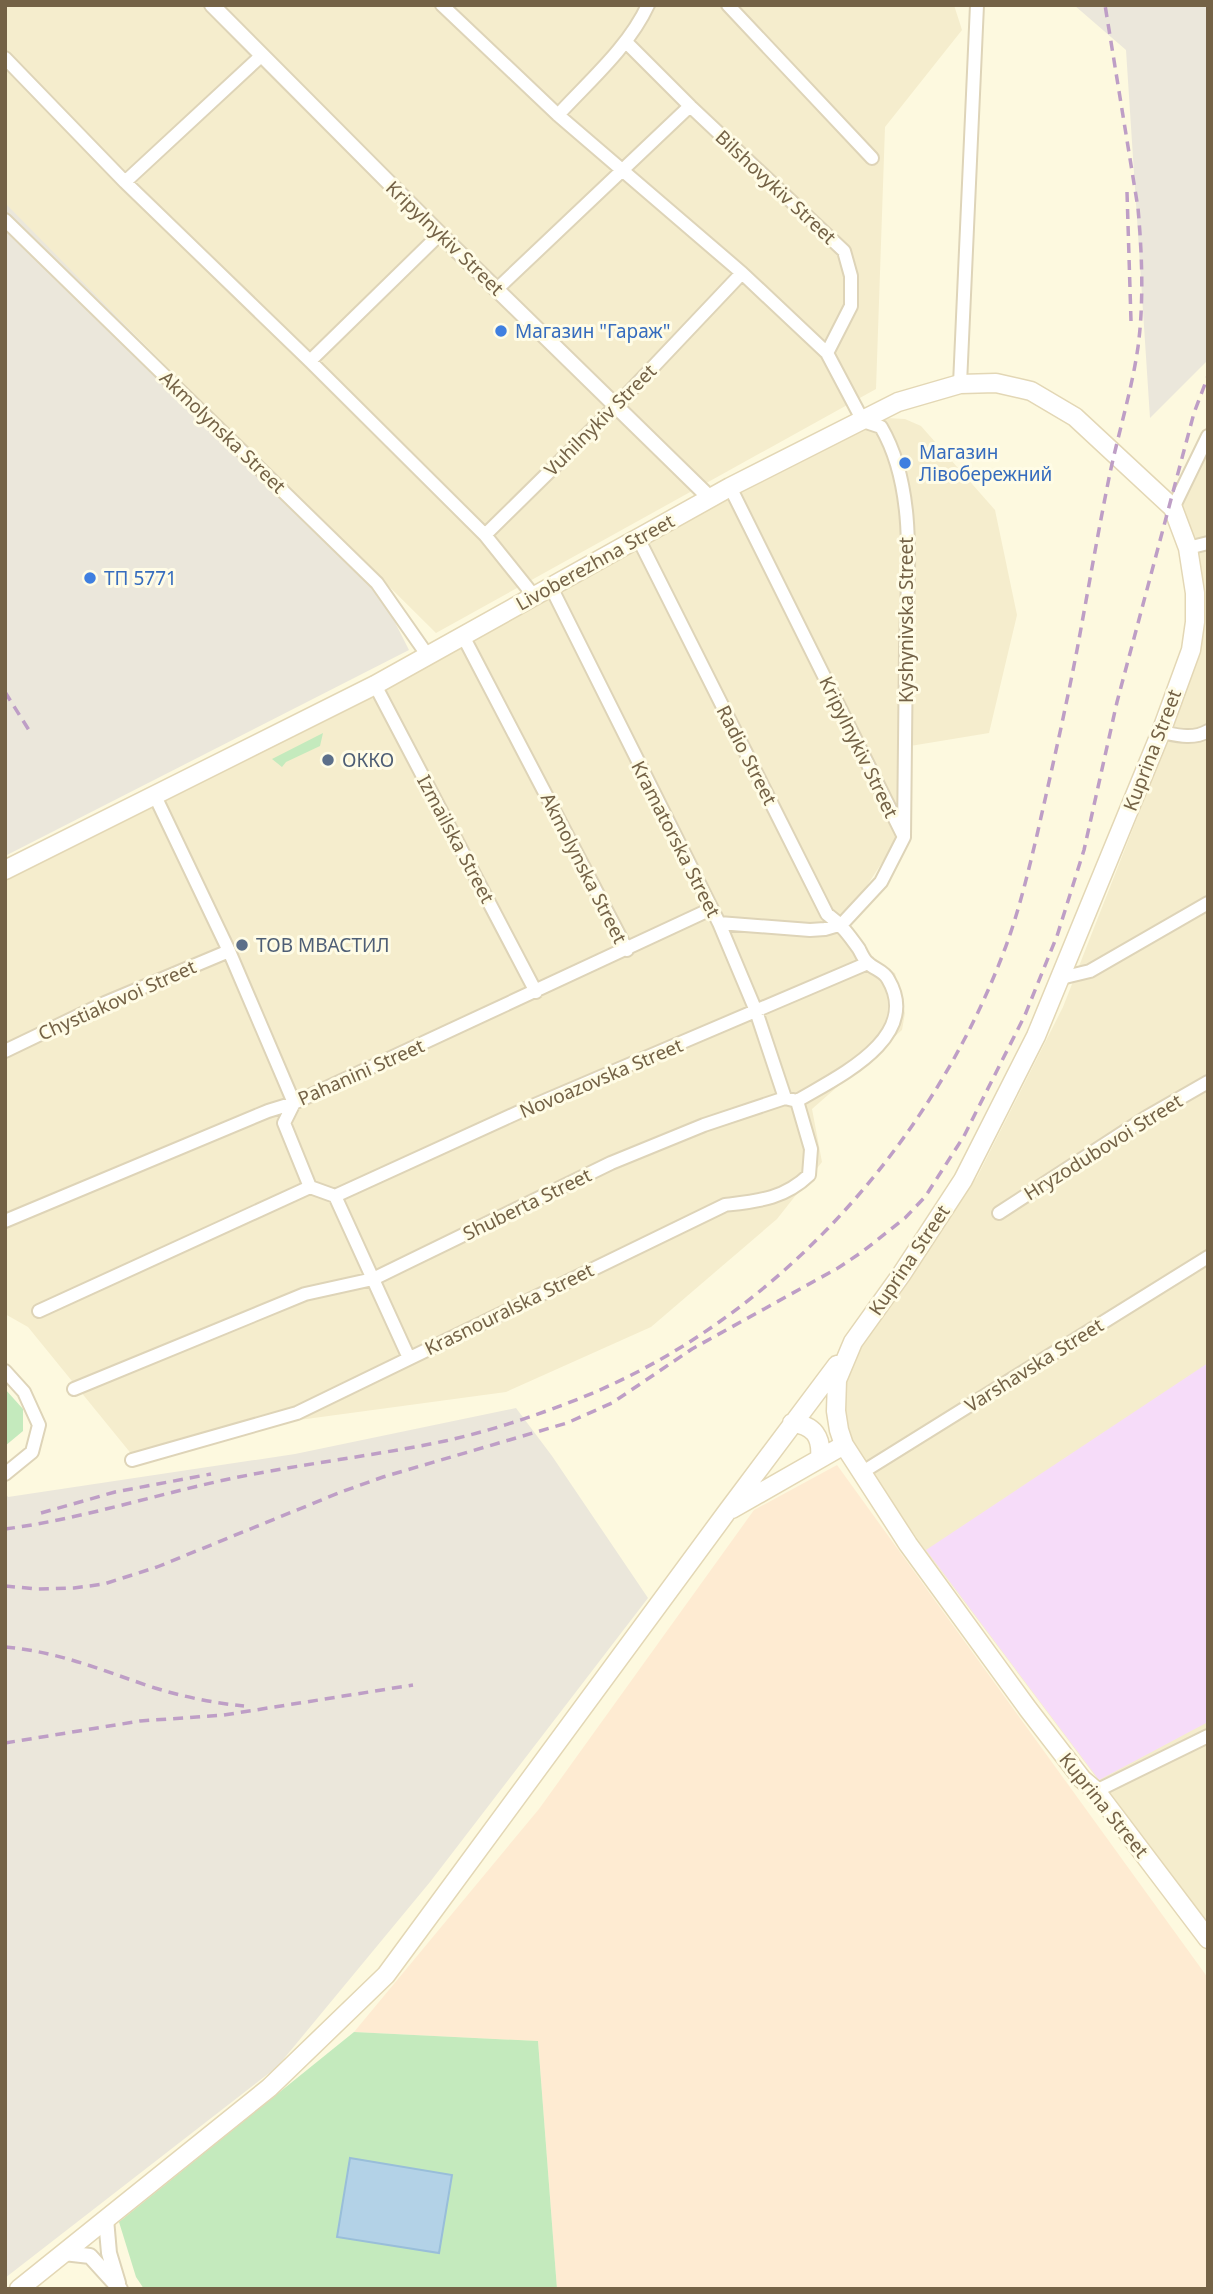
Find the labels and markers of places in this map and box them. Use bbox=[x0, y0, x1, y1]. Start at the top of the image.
place label: Магазин "Гараж" bbox=[515, 318, 671, 344]
marker: Магазин "Гараж" bbox=[493, 323, 509, 339]
place label: Магазин Лівобережний bbox=[919, 439, 1052, 487]
marker: Магазин Лівобережний bbox=[897, 455, 913, 471]
place label: ТП 5771 bbox=[104, 565, 177, 591]
marker: ТП 5771 bbox=[82, 570, 98, 586]
place label: ОККО bbox=[342, 747, 394, 773]
marker: ОККО bbox=[320, 752, 336, 768]
place label: ТОВ МВАСТИЛ bbox=[256, 932, 390, 958]
marker: ТОВ МВАСТИЛ bbox=[234, 937, 250, 953]

